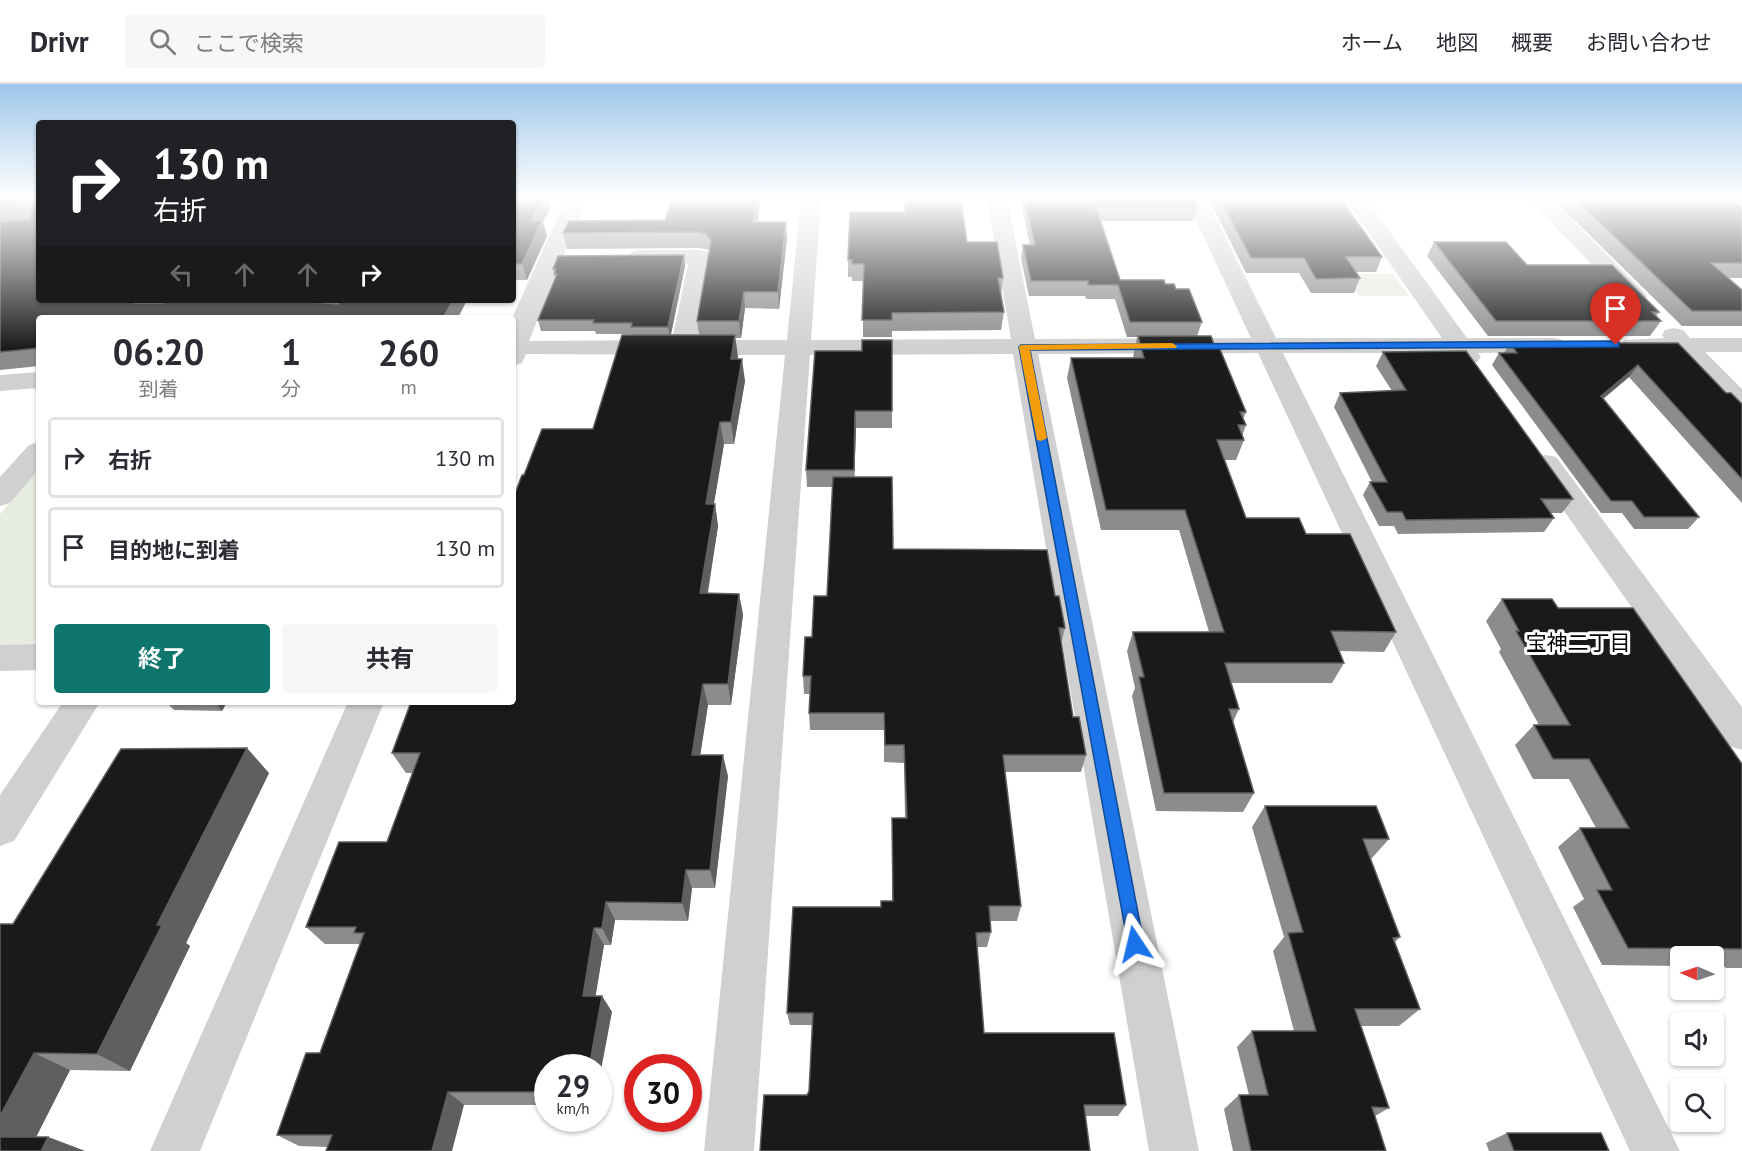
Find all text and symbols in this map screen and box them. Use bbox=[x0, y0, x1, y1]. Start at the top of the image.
search box bbox=[125, 14, 545, 68]
text: Drivr bbox=[30, 23, 89, 60]
icon: search bbox=[146, 25, 179, 58]
text: ここで検索 bbox=[194, 29, 304, 57]
text: ホーム bbox=[1341, 29, 1403, 56]
text: 地図 bbox=[1436, 29, 1478, 56]
text: 概要 bbox=[1511, 29, 1553, 56]
text: お問い合わせ bbox=[1586, 29, 1712, 56]
text: 130 m bbox=[153, 136, 269, 191]
icon: right bbox=[54, 144, 132, 222]
text: 右折 bbox=[153, 193, 207, 227]
icon: left bbox=[165, 258, 198, 291]
icon: ahead bbox=[228, 258, 261, 291]
icon: ahead bbox=[291, 258, 324, 291]
icon: right bbox=[354, 258, 387, 291]
pin bbox=[1590, 283, 1641, 345]
icon: arrive bbox=[1599, 292, 1632, 325]
text: 06:20 bbox=[113, 328, 204, 375]
text: 1 bbox=[281, 328, 301, 375]
text: 260 bbox=[378, 329, 439, 376]
text: m bbox=[400, 374, 417, 400]
text: 到着 bbox=[138, 376, 178, 402]
text: 分 bbox=[281, 376, 301, 402]
icon: right bbox=[57, 441, 90, 474]
text: 130 m bbox=[435, 444, 495, 472]
text: 右折 bbox=[108, 446, 152, 474]
icon: arrive bbox=[57, 531, 90, 564]
text: 130 m bbox=[435, 534, 495, 562]
text: 目的地に到着 bbox=[108, 536, 240, 564]
button: 終了 bbox=[54, 624, 270, 693]
button: 共有 bbox=[282, 624, 498, 693]
district label: 宝神二丁目 bbox=[1526, 629, 1631, 656]
position arrow bbox=[1103, 912, 1167, 976]
north arrow bbox=[1670, 946, 1724, 1000]
map controls bbox=[1670, 946, 1724, 1132]
button: sound bbox=[1670, 1012, 1724, 1066]
speed limit sign: 30 bbox=[624, 1054, 702, 1132]
text: 29 bbox=[556, 1066, 590, 1105]
button: search bbox=[1670, 1078, 1724, 1132]
text: km/h bbox=[557, 1099, 589, 1118]

